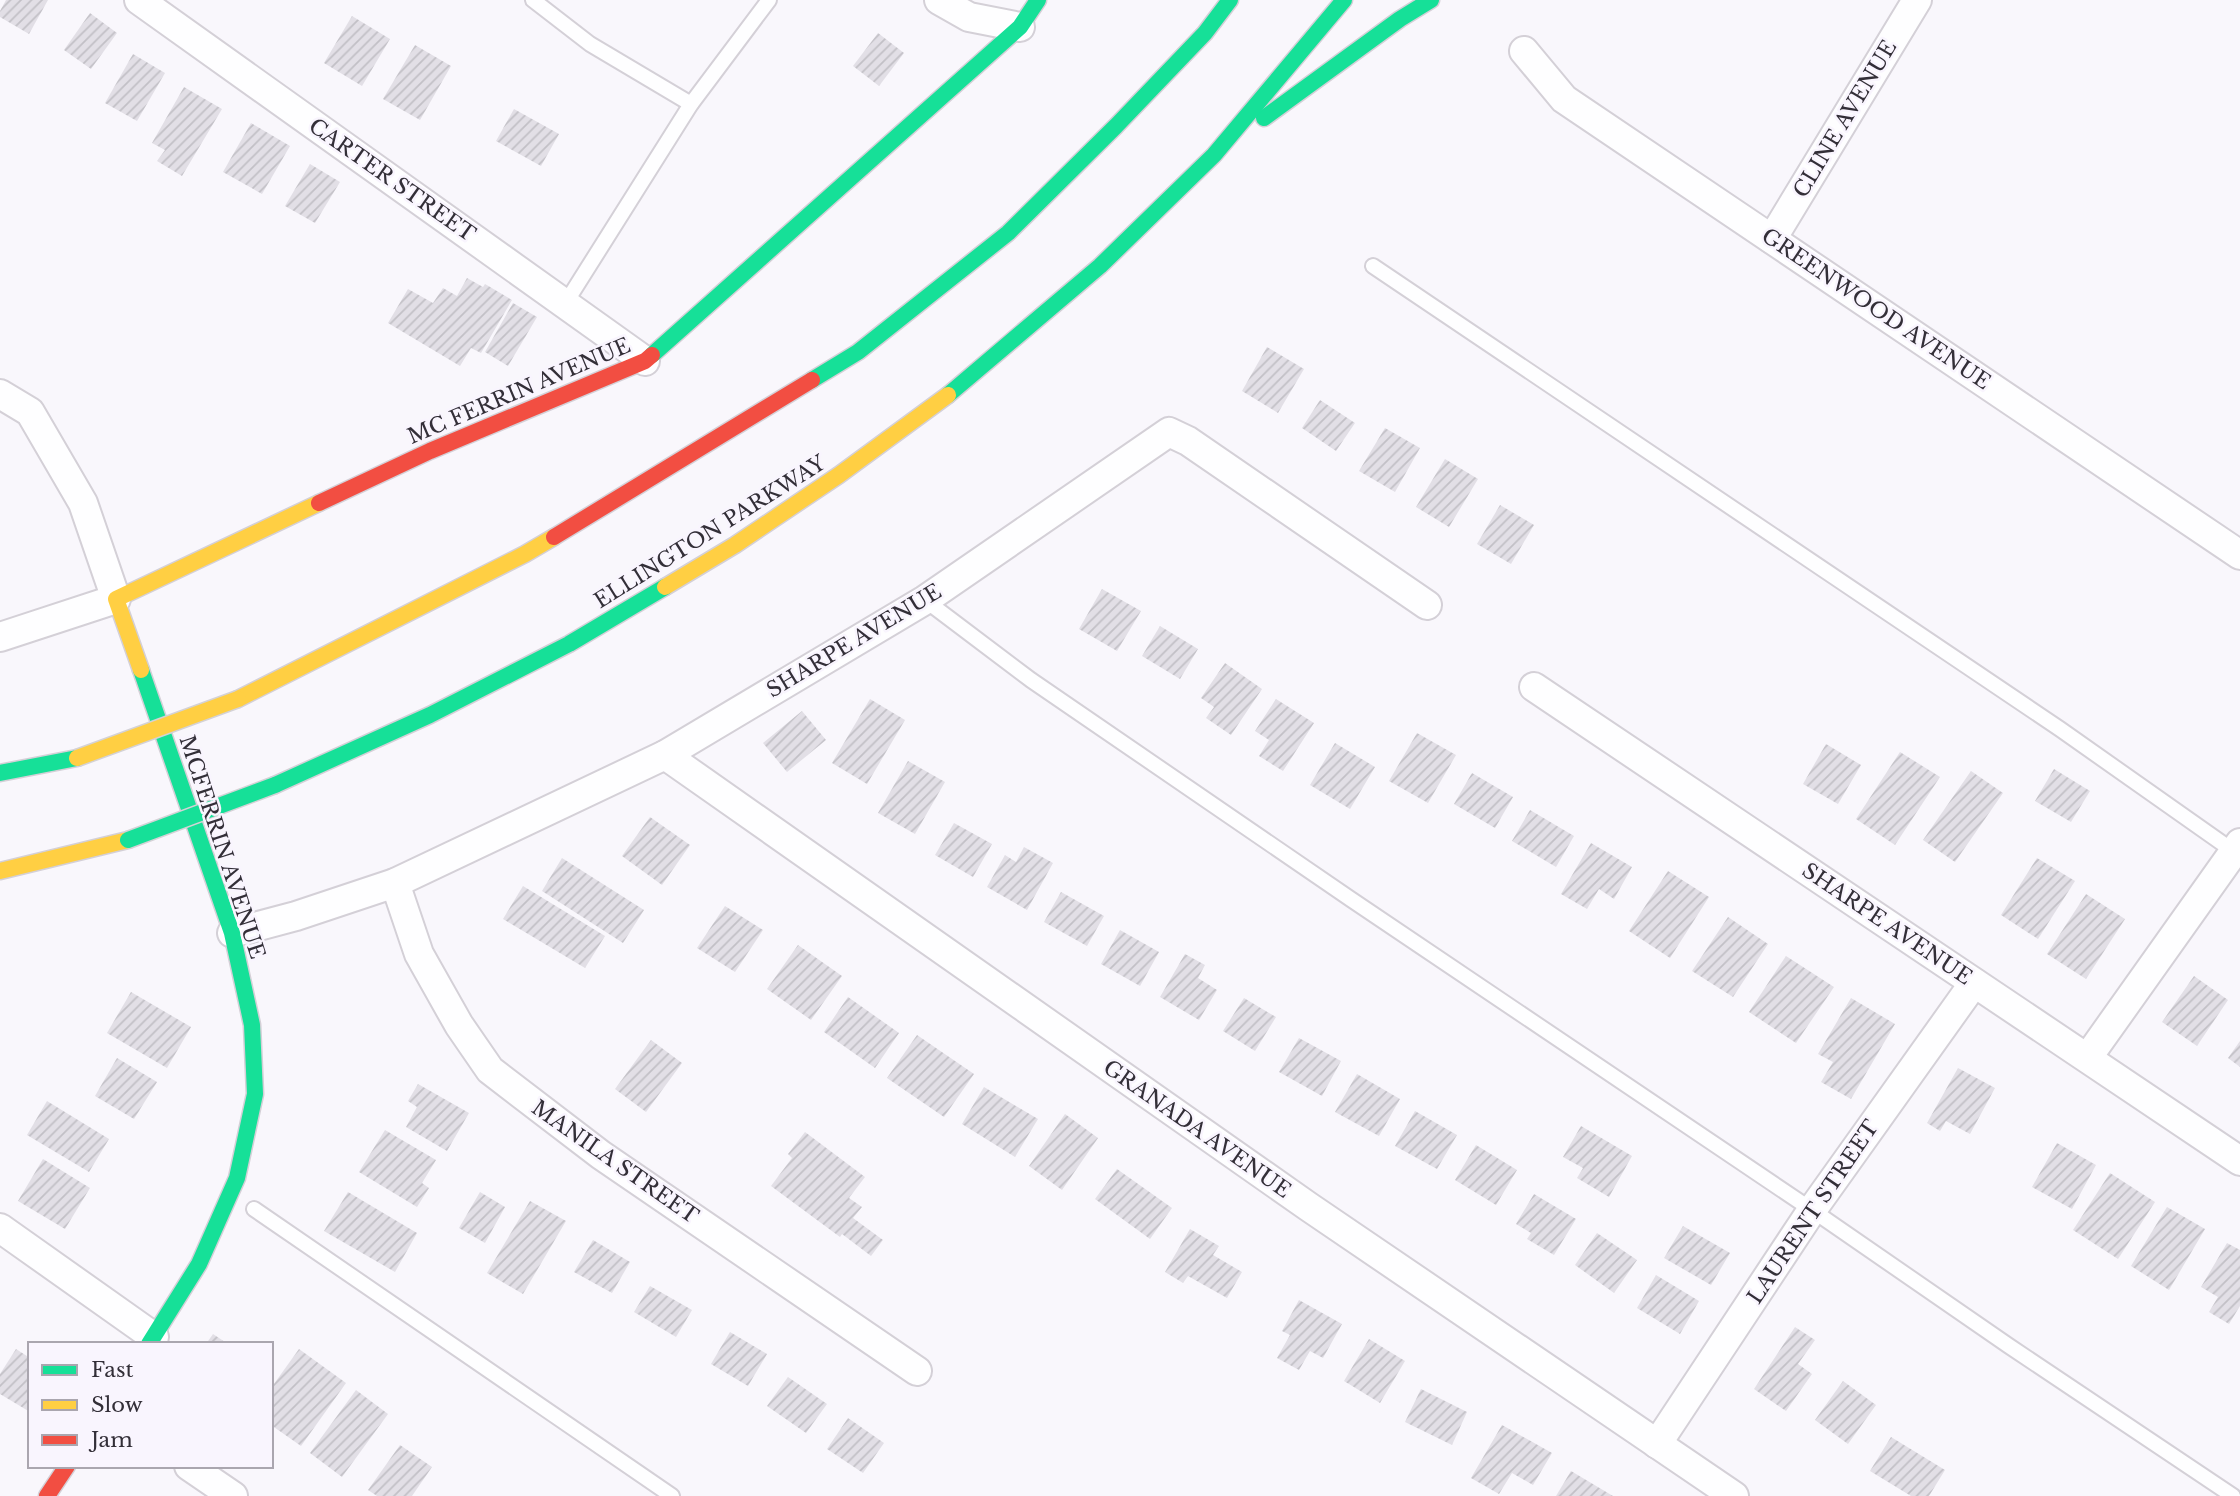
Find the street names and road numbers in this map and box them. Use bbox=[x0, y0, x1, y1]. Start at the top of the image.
street label: CLINE AVENUE bbox=[1788, 36, 1902, 202]
street label: CARTER STREET bbox=[304, 113, 480, 247]
street label: GREENWOOD AVENUE bbox=[1757, 223, 1995, 395]
street label: MC FERRIN AVENUE bbox=[404, 332, 634, 450]
street label: ELLINGTON PARKWAY bbox=[589, 450, 831, 614]
street label: SHARPE AVENUE bbox=[762, 579, 946, 703]
street label: MCFERRIN AVENUE bbox=[174, 732, 270, 962]
street label: SHARPE AVENUE bbox=[1797, 858, 1977, 990]
street label: GRANADA AVENUE bbox=[1098, 1054, 1296, 1204]
street label: MANILA STREET bbox=[527, 1095, 703, 1229]
street label: LAURENT STREET bbox=[1742, 1115, 1884, 1309]

